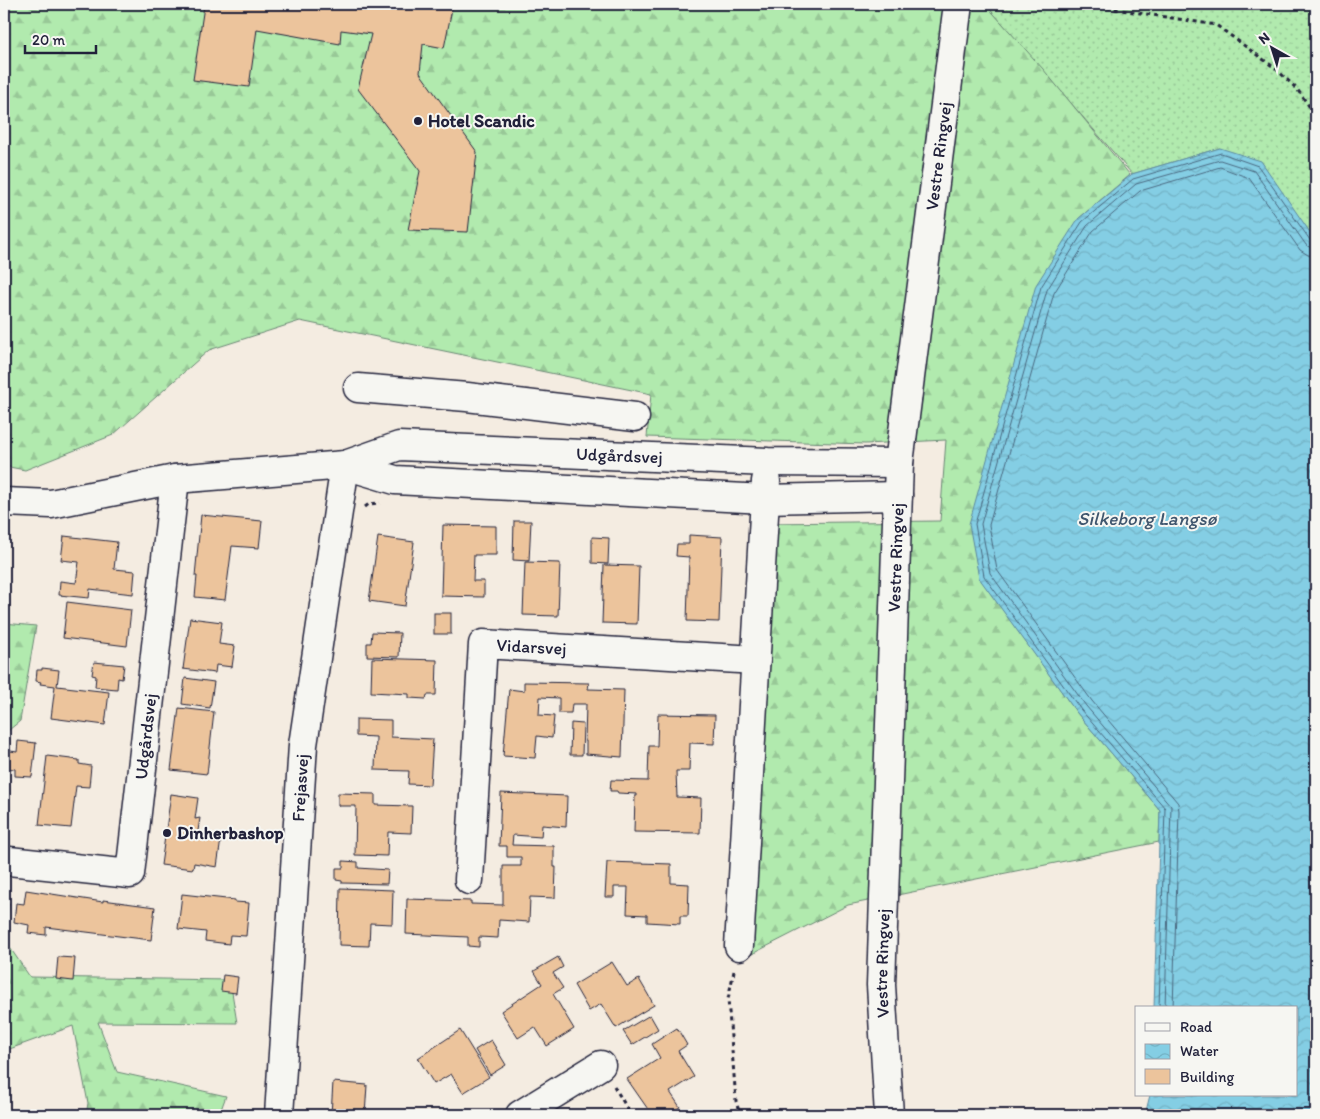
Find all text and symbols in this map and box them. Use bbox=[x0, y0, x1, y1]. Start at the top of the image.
scale bar bbox=[25, 22, 96, 54]
north arrow bbox=[1248, 22, 1298, 72]
text: N bbox=[1255, 29, 1273, 48]
text: 20 m bbox=[32, 31, 66, 49]
street label: Vestre Ringvej bbox=[921, 101, 956, 212]
place label: Hotel Scandic bbox=[428, 110, 535, 132]
marker: Hotel Scandic bbox=[412, 115, 424, 127]
street label: Udgårdsvej bbox=[576, 443, 663, 468]
street label: Vestre Ringvej bbox=[883, 503, 909, 612]
water label: Silkeborg Langsø bbox=[1078, 507, 1218, 530]
street label: Vidarsvej bbox=[496, 634, 567, 660]
street label: Udgårdsvej bbox=[130, 692, 161, 781]
street label: Frejasvej bbox=[287, 753, 313, 822]
place label: Dinherbashop bbox=[177, 822, 284, 844]
marker: Dinherbashop bbox=[161, 827, 173, 839]
street label: Vestre Ringvej bbox=[870, 908, 895, 1018]
legend bbox=[1135, 1006, 1298, 1096]
text: Road bbox=[1180, 1018, 1213, 1036]
text: Water bbox=[1180, 1042, 1219, 1060]
text: Building bbox=[1180, 1068, 1234, 1086]

